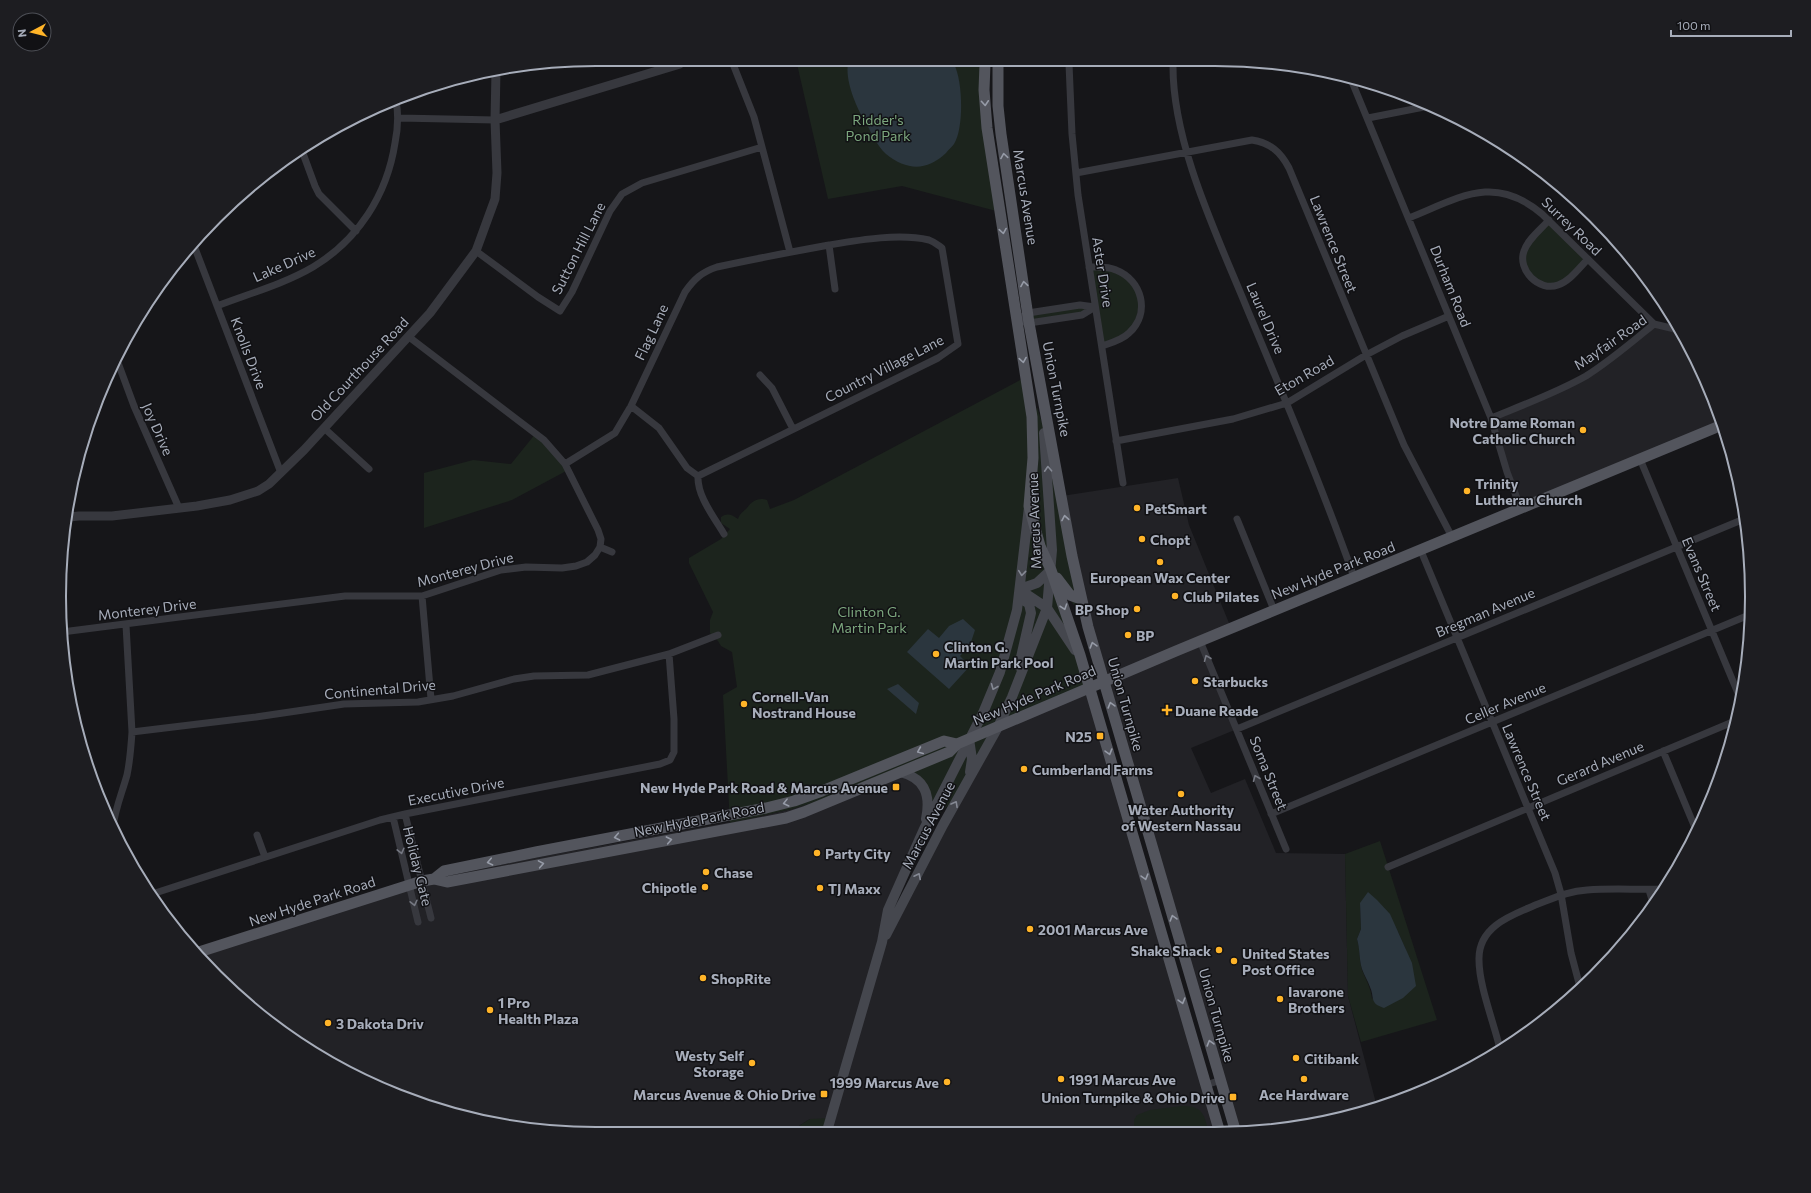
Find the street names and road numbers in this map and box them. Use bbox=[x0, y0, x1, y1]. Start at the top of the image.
street label: Marcus Avenue bbox=[1010, 148, 1042, 246]
street label: Lawrence Street bbox=[1307, 193, 1361, 296]
street label: Surrey Road bbox=[1538, 193, 1606, 259]
street label: Sutton Hill Lane bbox=[547, 199, 609, 297]
street label: Aster Drive bbox=[1089, 236, 1117, 308]
street label: Lake Drive bbox=[250, 243, 318, 285]
street label: Durham Road bbox=[1427, 243, 1475, 329]
street label: Laurel Drive bbox=[1243, 280, 1289, 356]
street label: Flag Lane bbox=[631, 301, 671, 363]
street label: Mayfair Road bbox=[1570, 311, 1650, 373]
street label: Old Courthouse Road bbox=[306, 313, 412, 425]
street label: Knolls Drive bbox=[227, 315, 271, 391]
street label: Country Village Lane bbox=[822, 331, 946, 405]
street label: Union Turnpike bbox=[1039, 340, 1075, 438]
street label: Eton Road bbox=[1271, 351, 1337, 399]
street label: Joy Drive bbox=[139, 400, 177, 458]
street label: Marcus Avenue bbox=[1024, 473, 1044, 569]
street label: Evans Street bbox=[1679, 534, 1725, 614]
street label: New Hyde Park Road bbox=[1269, 537, 1397, 603]
street label: Monterey Drive bbox=[415, 548, 515, 590]
street label: Bregman Avenue bbox=[1433, 583, 1537, 641]
street label: Monterey Drive bbox=[97, 595, 197, 623]
street label: Union Turnpike bbox=[1105, 655, 1147, 753]
street label: New Hyde Park Road bbox=[970, 661, 1098, 729]
street label: Continental Drive bbox=[324, 676, 436, 702]
street label: Celler Avenue bbox=[1462, 678, 1548, 728]
street label: Lawrence Street bbox=[1499, 721, 1555, 823]
street label: Soma Street bbox=[1246, 733, 1292, 813]
street label: Gerard Avenue bbox=[1554, 737, 1646, 789]
street label: Executive Drive bbox=[406, 773, 506, 809]
street label: Marcus Avenue bbox=[898, 778, 958, 872]
street label: New Hyde Park Road bbox=[633, 798, 765, 840]
street label: Holiday Gate bbox=[400, 824, 436, 908]
street label: New Hyde Park Road bbox=[247, 873, 377, 929]
street label: Union Turnpike bbox=[1196, 966, 1238, 1064]

